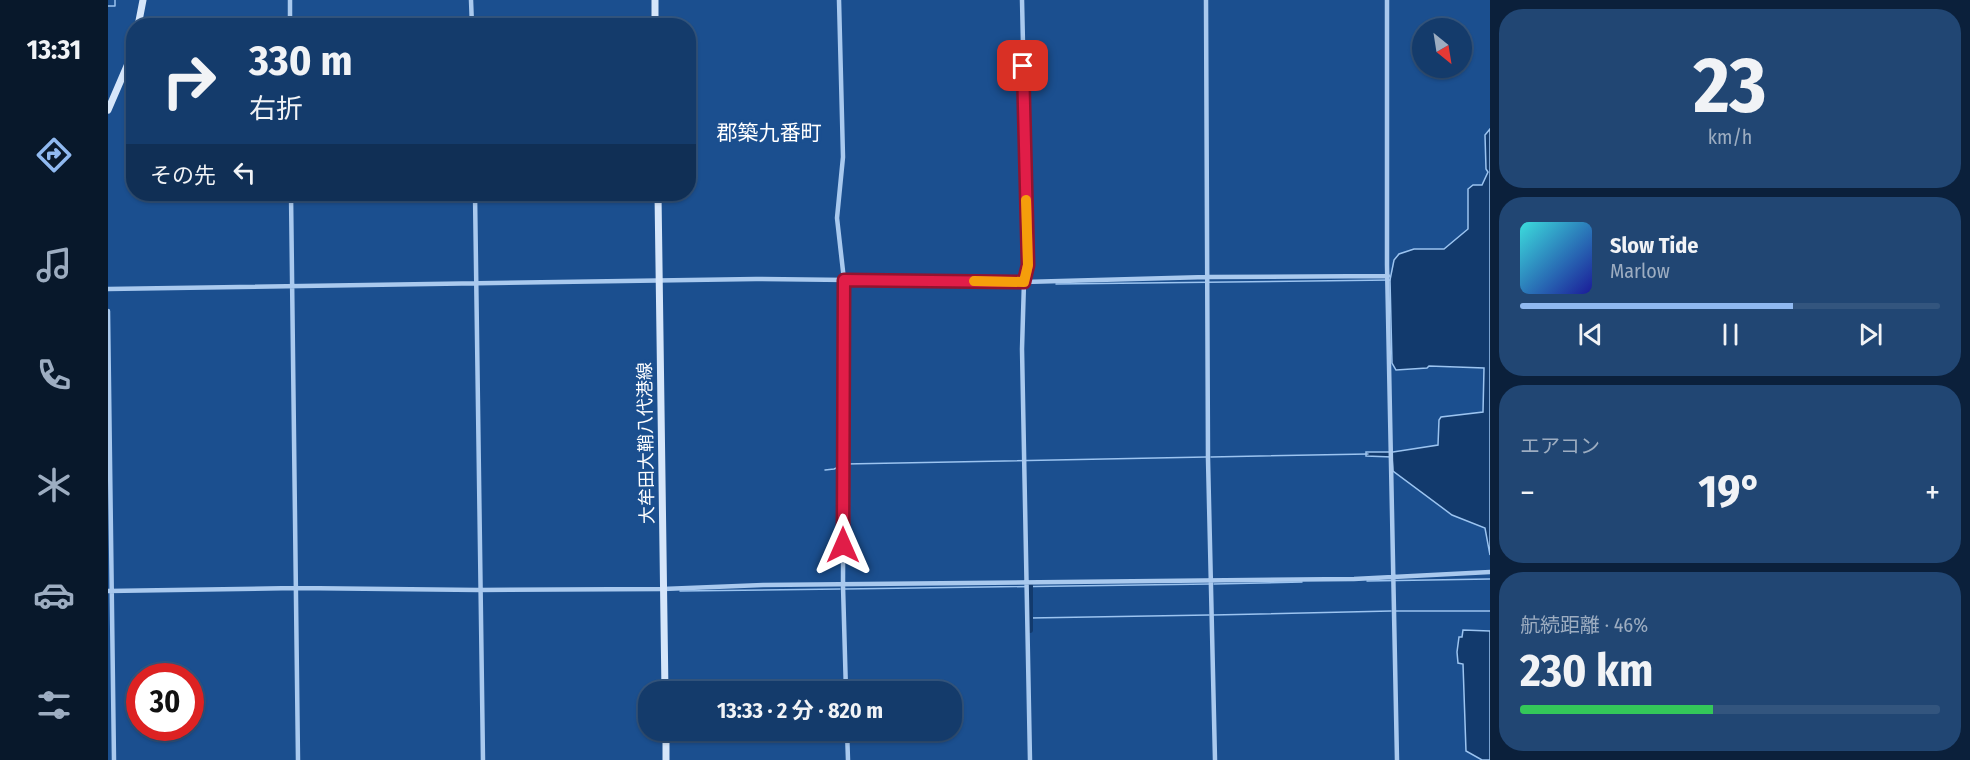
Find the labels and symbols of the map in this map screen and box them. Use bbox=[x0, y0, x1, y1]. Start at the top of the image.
north arrow bbox=[1412, 18, 1472, 78]
pin bbox=[997, 40, 1048, 91]
district label: 郡築九番町 bbox=[717, 120, 822, 146]
street label: 大牟田大鞘八代港線 bbox=[634, 362, 658, 524]
position arrow bbox=[811, 513, 875, 577]
speed limit sign: 30 bbox=[126, 663, 204, 741]

